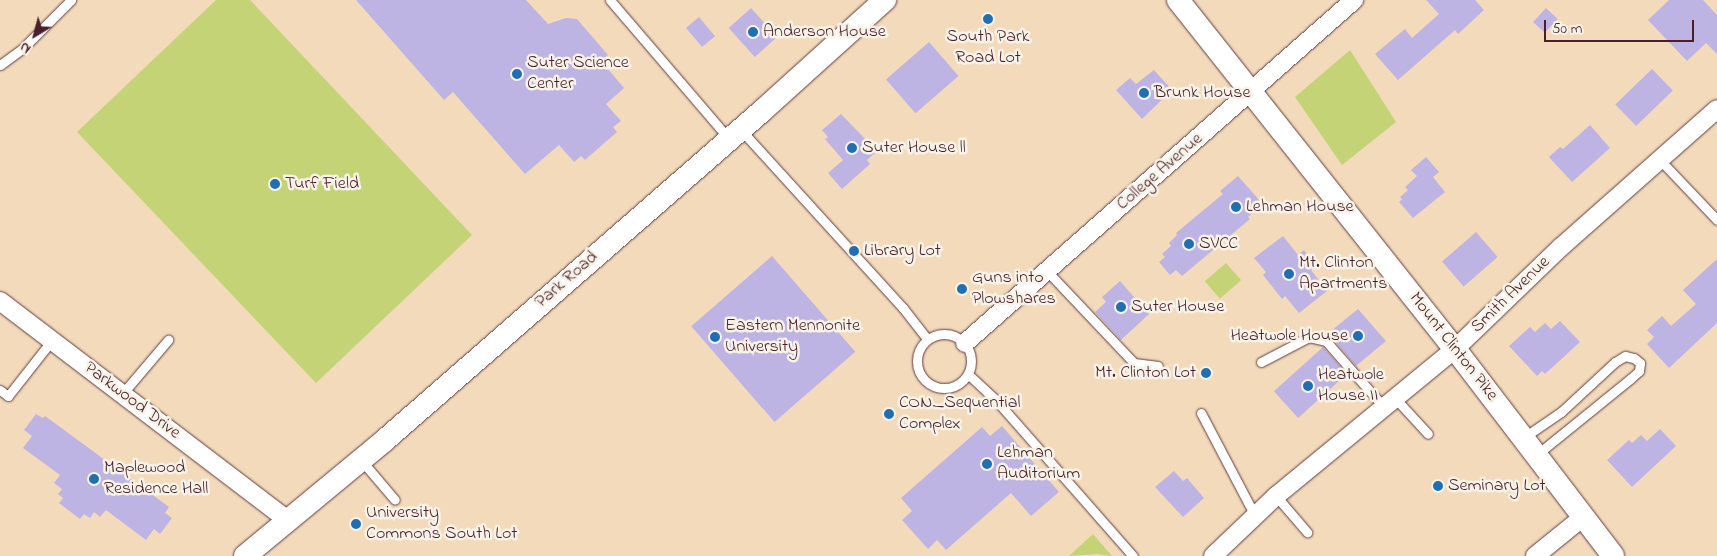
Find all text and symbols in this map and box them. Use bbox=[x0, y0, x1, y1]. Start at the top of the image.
north arrow bbox=[10, 10, 60, 60]
scale bar bbox=[1547, 10, 1697, 42]
marker: South Park Road Lot bbox=[982, 13, 994, 25]
text: 50 m bbox=[1552, 18, 1582, 40]
place label: Anderson House bbox=[763, 21, 886, 43]
marker: Anderson House bbox=[747, 26, 759, 38]
place label: South Park Road Lot bbox=[947, 27, 1029, 70]
text: N bbox=[16, 36, 36, 59]
place label: Suter Science Center bbox=[527, 53, 629, 96]
marker: Suter Science Center bbox=[511, 68, 523, 80]
place label: Brunk House bbox=[1154, 82, 1250, 104]
marker: Brunk House bbox=[1138, 87, 1150, 99]
street label: College Avenue bbox=[1112, 129, 1208, 215]
place label: Suter House ll bbox=[862, 137, 966, 159]
marker: Suter House ll bbox=[846, 142, 858, 154]
place label: Turf Field bbox=[285, 173, 359, 195]
marker: Turf Field bbox=[269, 178, 281, 190]
place label: Lehman House bbox=[1246, 196, 1354, 218]
marker: Lehman House bbox=[1230, 201, 1242, 213]
place label: SVCC bbox=[1199, 233, 1238, 255]
marker: SVCC bbox=[1183, 238, 1195, 250]
place label: Library Lot bbox=[864, 240, 941, 262]
marker: Library Lot bbox=[848, 245, 860, 257]
street label: Park Road bbox=[531, 247, 603, 313]
street label: Smith Avenue bbox=[1467, 252, 1555, 338]
place label: Mt. Clinton Apartments bbox=[1299, 253, 1387, 296]
place label: Guns into Plowshares bbox=[972, 268, 1056, 310]
marker: Mt. Clinton Apartments bbox=[1283, 268, 1295, 280]
marker: Guns into Plowshares bbox=[956, 283, 968, 295]
street label: Mount Clinton Pike bbox=[1404, 288, 1502, 406]
place label: Suter House bbox=[1131, 296, 1224, 318]
marker: Suter House bbox=[1115, 301, 1127, 313]
place label: Eastern Mennonite University bbox=[725, 316, 860, 358]
place label: Heatwole House bbox=[1230, 325, 1348, 347]
marker: Heatwole House bbox=[1352, 330, 1364, 342]
marker: Eastern Mennonite University bbox=[709, 331, 721, 343]
street label: Parkwood Drive bbox=[80, 358, 184, 444]
place label: Mt. Clinton Lot bbox=[1095, 362, 1196, 384]
place label: Heatwole House II bbox=[1318, 365, 1384, 408]
marker: Mt. Clinton Lot bbox=[1200, 367, 1212, 379]
marker: Heatwole House II bbox=[1302, 380, 1314, 392]
place label: CON_Sequential Complex bbox=[899, 393, 1020, 436]
marker: CON_Sequential Complex bbox=[883, 408, 895, 420]
place label: Lehman Auditorium bbox=[997, 443, 1080, 486]
place label: Maplewood Residence Hall bbox=[104, 458, 208, 500]
marker: Lehman Auditorium bbox=[981, 458, 993, 470]
marker: Maplewood Residence Hall bbox=[88, 473, 100, 485]
place label: Seminary Lot bbox=[1448, 475, 1546, 497]
marker: Seminary Lot bbox=[1432, 480, 1444, 492]
place label: University Commons South Lot bbox=[366, 503, 517, 546]
marker: University Commons South Lot bbox=[350, 518, 362, 530]

